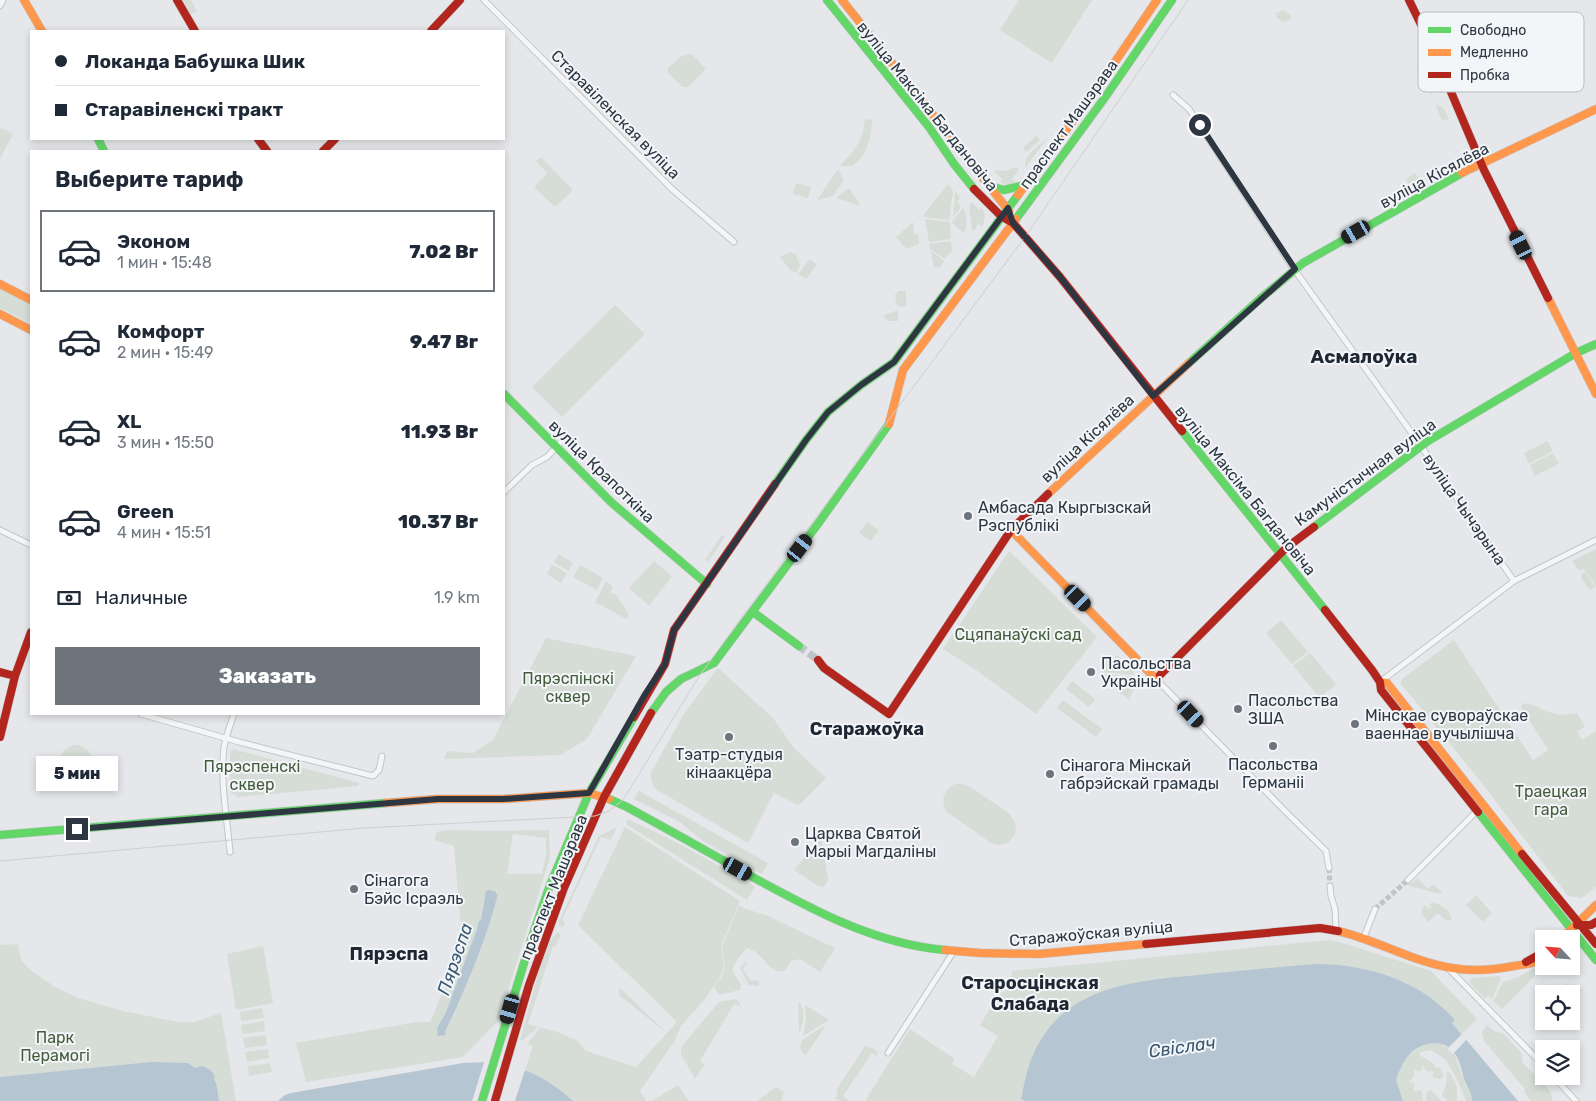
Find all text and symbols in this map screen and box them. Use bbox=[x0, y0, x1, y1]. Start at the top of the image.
legend bbox=[1418, 12, 1584, 92]
street label: вуліца Максіма Багдановіча bbox=[853, 18, 1002, 195]
text: Свободно bbox=[1460, 22, 1526, 39]
text: Медленно bbox=[1460, 44, 1528, 61]
street label: Старавіленская вуліца bbox=[547, 46, 684, 183]
text: Локанда Бабушка Шик bbox=[85, 50, 305, 73]
street label: праспект Машэрава bbox=[1015, 56, 1122, 193]
text: Пробка bbox=[1460, 67, 1510, 84]
text: Старавіленскі тракт bbox=[85, 98, 283, 121]
route start bbox=[1189, 114, 1211, 136]
street label: вуліца Кісялёва bbox=[1376, 139, 1492, 212]
text: Выберите тариф bbox=[55, 166, 244, 193]
car bbox=[1339, 218, 1372, 246]
car bbox=[1507, 228, 1534, 262]
icon: car bbox=[57, 229, 102, 274]
text: Эконом bbox=[117, 230, 190, 253]
text: 7.02 Br bbox=[409, 240, 478, 263]
text: 1 мин · 15:48 bbox=[117, 253, 212, 272]
icon: car bbox=[57, 319, 102, 364]
text: Комфорт bbox=[117, 320, 204, 343]
text: 9.47 Br bbox=[410, 330, 478, 353]
text: 2 мин · 15:49 bbox=[117, 343, 214, 362]
district label: Асмалоўка bbox=[1311, 345, 1417, 368]
street label: вуліца Кісялёва bbox=[1037, 390, 1138, 486]
street label: вуліца Максіма Багдановіча bbox=[1171, 402, 1320, 579]
icon: car bbox=[57, 409, 102, 454]
text: XL bbox=[117, 410, 141, 433]
street label: Камуністычная вуліца bbox=[1291, 415, 1440, 530]
street label: вуліца Крапоткіна bbox=[545, 416, 658, 527]
text: 11.93 Br bbox=[401, 420, 478, 443]
text: 3 мин · 15:50 bbox=[117, 433, 214, 452]
street label: вуліца Чычэрына bbox=[1419, 450, 1510, 569]
place label: Амбасада Кыргызскай Рэспублікі bbox=[978, 498, 1151, 535]
icon: car bbox=[57, 499, 102, 544]
text: Green bbox=[117, 500, 174, 523]
text: 10.37 Br bbox=[398, 510, 478, 533]
marker: Амбасада Кыргызскай Рэспублікі bbox=[962, 510, 974, 522]
text: 4 мин · 15:51 bbox=[117, 523, 211, 542]
car bbox=[784, 532, 815, 564]
car bbox=[1062, 582, 1093, 614]
icon: cash bbox=[55, 584, 83, 612]
text: Наличные bbox=[95, 586, 188, 609]
text: 1.9 km bbox=[434, 588, 480, 607]
park label: Сцяпанаўскі сад bbox=[954, 625, 1082, 644]
button: Заказать bbox=[55, 647, 480, 705]
place label: Пасольства Украіны bbox=[1101, 654, 1191, 691]
marker: Пасольства Украіны bbox=[1085, 666, 1097, 678]
park label: Пярэспінскі сквер bbox=[522, 669, 614, 706]
place label: Пасольства ЗША bbox=[1248, 691, 1338, 728]
car bbox=[1175, 698, 1206, 730]
marker: Пасольства ЗША bbox=[1232, 703, 1244, 715]
place label: Мінскае сувораўскае ваеннае вучылішча bbox=[1365, 706, 1528, 743]
district label: Старажоўка bbox=[810, 718, 924, 740]
marker: Мінскае сувораўскае ваеннае вучылішча bbox=[1349, 718, 1361, 730]
marker: Тэатр-студыя кінаакцёра bbox=[723, 731, 735, 743]
marker: Пасольства Германіі bbox=[1267, 740, 1279, 752]
place label: Тэатр-студыя кінаакцёра bbox=[675, 745, 783, 782]
place label: Пасольства Германіі bbox=[1228, 755, 1318, 792]
callout: 5 мин bbox=[36, 756, 118, 792]
place label: Сінагога Мінскай габрэйскай грамады bbox=[1060, 756, 1219, 793]
park label: Пярэспенскі сквер bbox=[204, 757, 300, 794]
text: 5 мин bbox=[54, 764, 100, 783]
marker: Сінагога Мінскай габрэйскай грамады bbox=[1044, 768, 1056, 780]
park label: Траецкая гара bbox=[1515, 782, 1587, 819]
street label: праспект Машэрава bbox=[516, 812, 591, 963]
route end bbox=[66, 818, 88, 840]
place label: Царква Святой Марыі Магдаліны bbox=[805, 824, 936, 861]
marker: Царква Святой Марыі Магдаліны bbox=[789, 836, 801, 848]
car bbox=[721, 855, 754, 883]
place label: Сінагога Бэйс Ісраэль bbox=[364, 871, 463, 908]
marker: Сінагога Бэйс Ісраэль bbox=[348, 883, 360, 895]
street label: Старажоўская вуліца bbox=[1008, 917, 1174, 950]
water label: Пярэспа bbox=[432, 920, 478, 998]
north arrow bbox=[1535, 930, 1580, 975]
map controls bbox=[1535, 930, 1580, 1085]
district label: Пярэспа bbox=[350, 943, 428, 965]
district label: Старосцінская Слабада bbox=[961, 972, 1099, 1015]
button: locate bbox=[1535, 985, 1580, 1030]
car bbox=[498, 993, 521, 1025]
park label: Парк Перамогі bbox=[20, 1028, 90, 1065]
water label: Свіслач bbox=[1147, 1031, 1217, 1063]
button: layers bbox=[1535, 1040, 1580, 1085]

